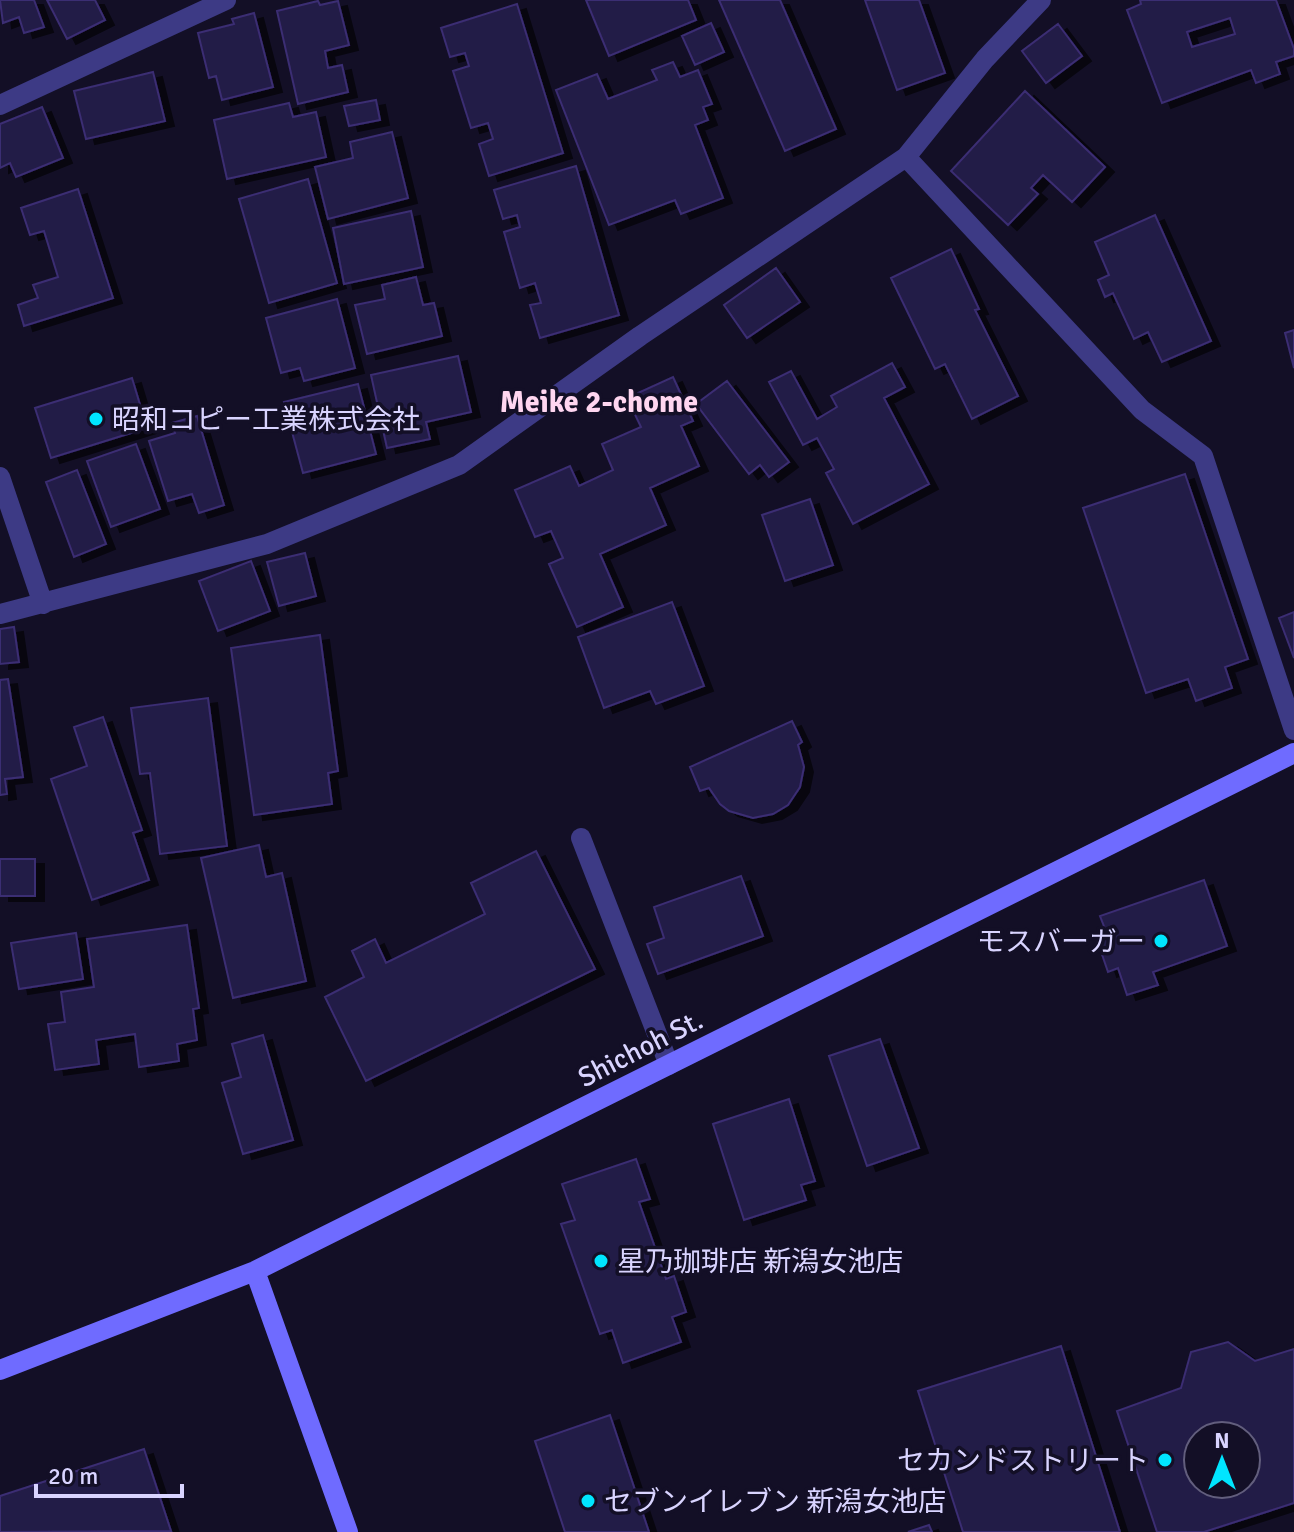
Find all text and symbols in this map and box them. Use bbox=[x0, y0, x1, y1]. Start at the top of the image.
district label: Meike 2-chome bbox=[500, 384, 698, 421]
place label: 昭和コピー工業株式会社 bbox=[112, 403, 420, 437]
marker: 昭和コピー工業株式会社 bbox=[87, 410, 105, 428]
place label: モスバーガー bbox=[977, 925, 1145, 959]
marker: モスバーガー bbox=[1152, 932, 1170, 950]
street label: Shichoh St. bbox=[572, 1003, 709, 1095]
place label: 星乃珈琲店 新潟女池店 bbox=[617, 1245, 903, 1279]
marker: 星乃珈琲店 新潟女池店 bbox=[592, 1252, 610, 1270]
north arrow bbox=[1182, 1420, 1262, 1500]
text: N bbox=[1214, 1427, 1230, 1454]
place label: セカンドストリート bbox=[897, 1444, 1149, 1478]
scale bar bbox=[36, 1448, 182, 1498]
marker: セカンドストリート bbox=[1156, 1451, 1174, 1469]
text: 20 m bbox=[48, 1461, 98, 1491]
place label: セブンイレブン 新潟女池店 bbox=[604, 1485, 946, 1519]
marker: セブンイレブン 新潟女池店 bbox=[579, 1492, 597, 1510]

